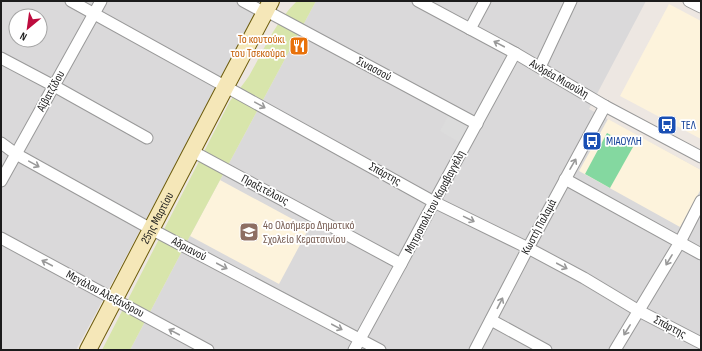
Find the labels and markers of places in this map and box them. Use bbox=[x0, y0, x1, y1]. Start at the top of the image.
place label: Το κουτούκι του Τσεκούρα bbox=[230, 32, 285, 61]
restaurant icon: Το κουτούκι του Τσεκούρα bbox=[288, 35, 310, 57]
bus stop icon: ΤΕΛ bbox=[656, 114, 678, 136]
place label: ΤΕΛ bbox=[681, 118, 697, 133]
bus stop icon: ΜΙΑΟΥΛΗ bbox=[581, 130, 603, 152]
place label: ΜΙΑΟΥΛΗ bbox=[606, 134, 642, 149]
place label: 4o Ολοήμερο Δημοτικό Σχολείο Κερατσινίου bbox=[263, 218, 354, 247]
school or university icon: 4o Ολοήμερο Δημοτικό Σχολείο Κερατσινίου bbox=[238, 221, 260, 243]

